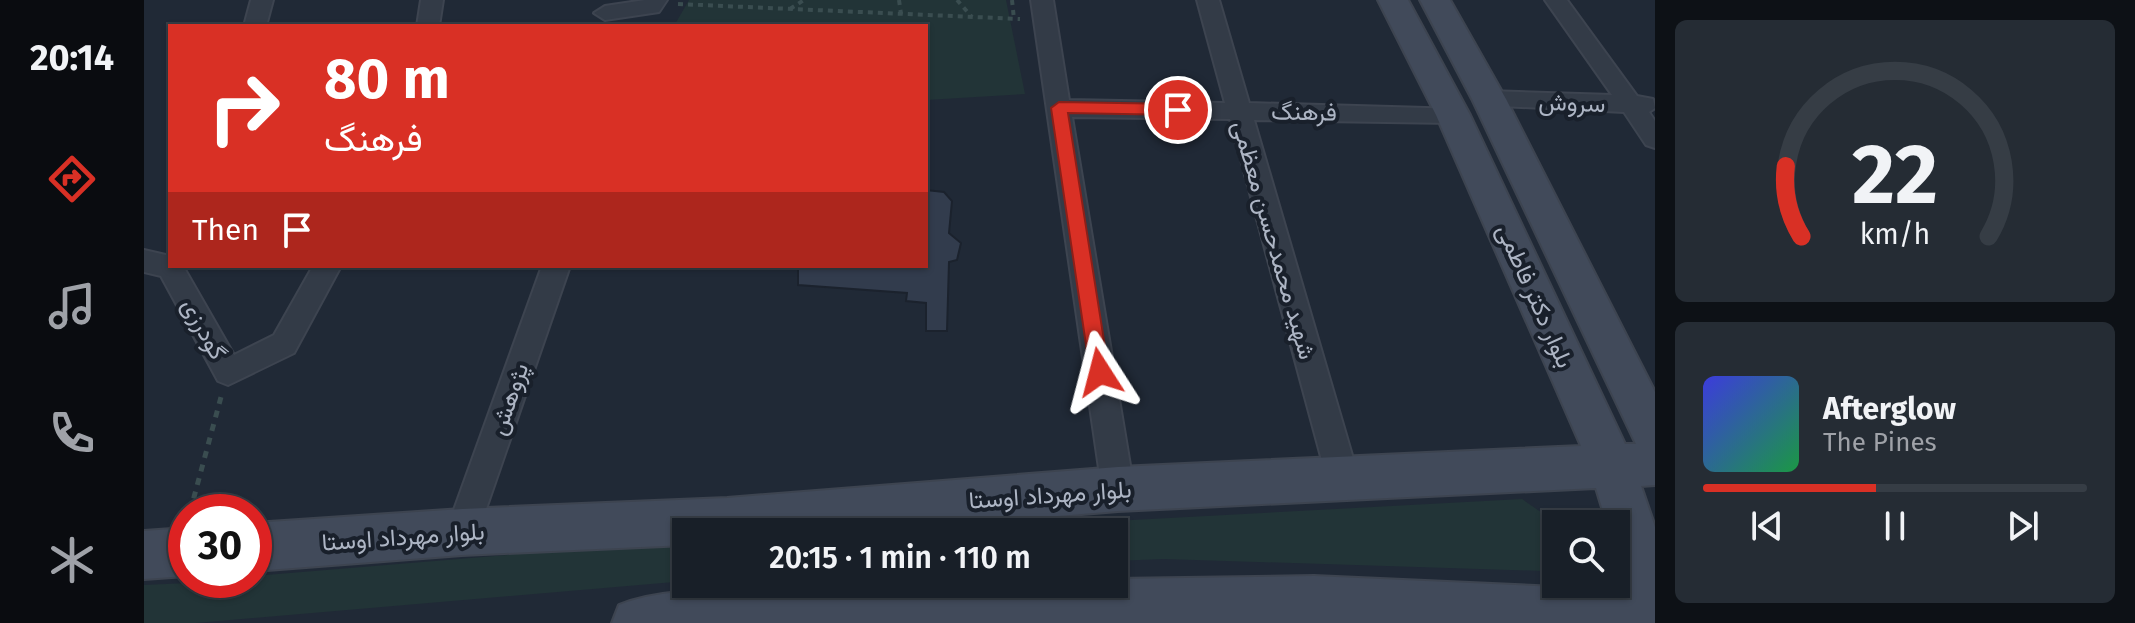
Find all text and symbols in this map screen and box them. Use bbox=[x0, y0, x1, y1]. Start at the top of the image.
text: 20:14 bbox=[30, 36, 114, 80]
text: 80 m bbox=[324, 46, 450, 113]
icon: right bbox=[192, 56, 296, 160]
pin bbox=[1144, 76, 1212, 144]
icon: arrive bbox=[1156, 88, 1200, 132]
street label: سروش bbox=[1538, 88, 1606, 119]
street label: فرهنگ bbox=[1271, 97, 1337, 128]
text: فرهنگ bbox=[324, 117, 423, 161]
street label: شهید محمدحسن معظمی bbox=[1226, 118, 1321, 363]
text: 22 bbox=[1852, 124, 1938, 224]
icon: directions bbox=[44, 151, 100, 207]
icon: arrive bbox=[275, 208, 319, 252]
text: Then bbox=[192, 212, 259, 248]
text: km/h bbox=[1860, 217, 1930, 252]
street label: بلوار دکتر فاطمی bbox=[1490, 220, 1579, 373]
icon: music bbox=[44, 278, 100, 334]
street label: گودرزی bbox=[175, 293, 232, 365]
position arrow bbox=[1058, 330, 1142, 414]
street label: پژوهش bbox=[484, 359, 536, 439]
text: Afterglow bbox=[1823, 391, 1956, 427]
icon: phone bbox=[44, 405, 100, 461]
text: The Pines bbox=[1823, 427, 1937, 458]
street label: بلوار مهرداد اوستا bbox=[968, 475, 1132, 516]
speed limit sign: 30 bbox=[168, 494, 272, 598]
icon: previous bbox=[1745, 504, 1789, 548]
icon: pause bbox=[1873, 504, 1917, 548]
icon: next bbox=[2001, 504, 2045, 548]
map controls bbox=[1542, 510, 1630, 598]
button: search bbox=[1542, 510, 1630, 598]
street label: بلوار مهرداد اوستا bbox=[321, 517, 485, 558]
icon: climate bbox=[44, 532, 100, 588]
text: 20:15 · 1 min · 110 m bbox=[769, 540, 1031, 576]

